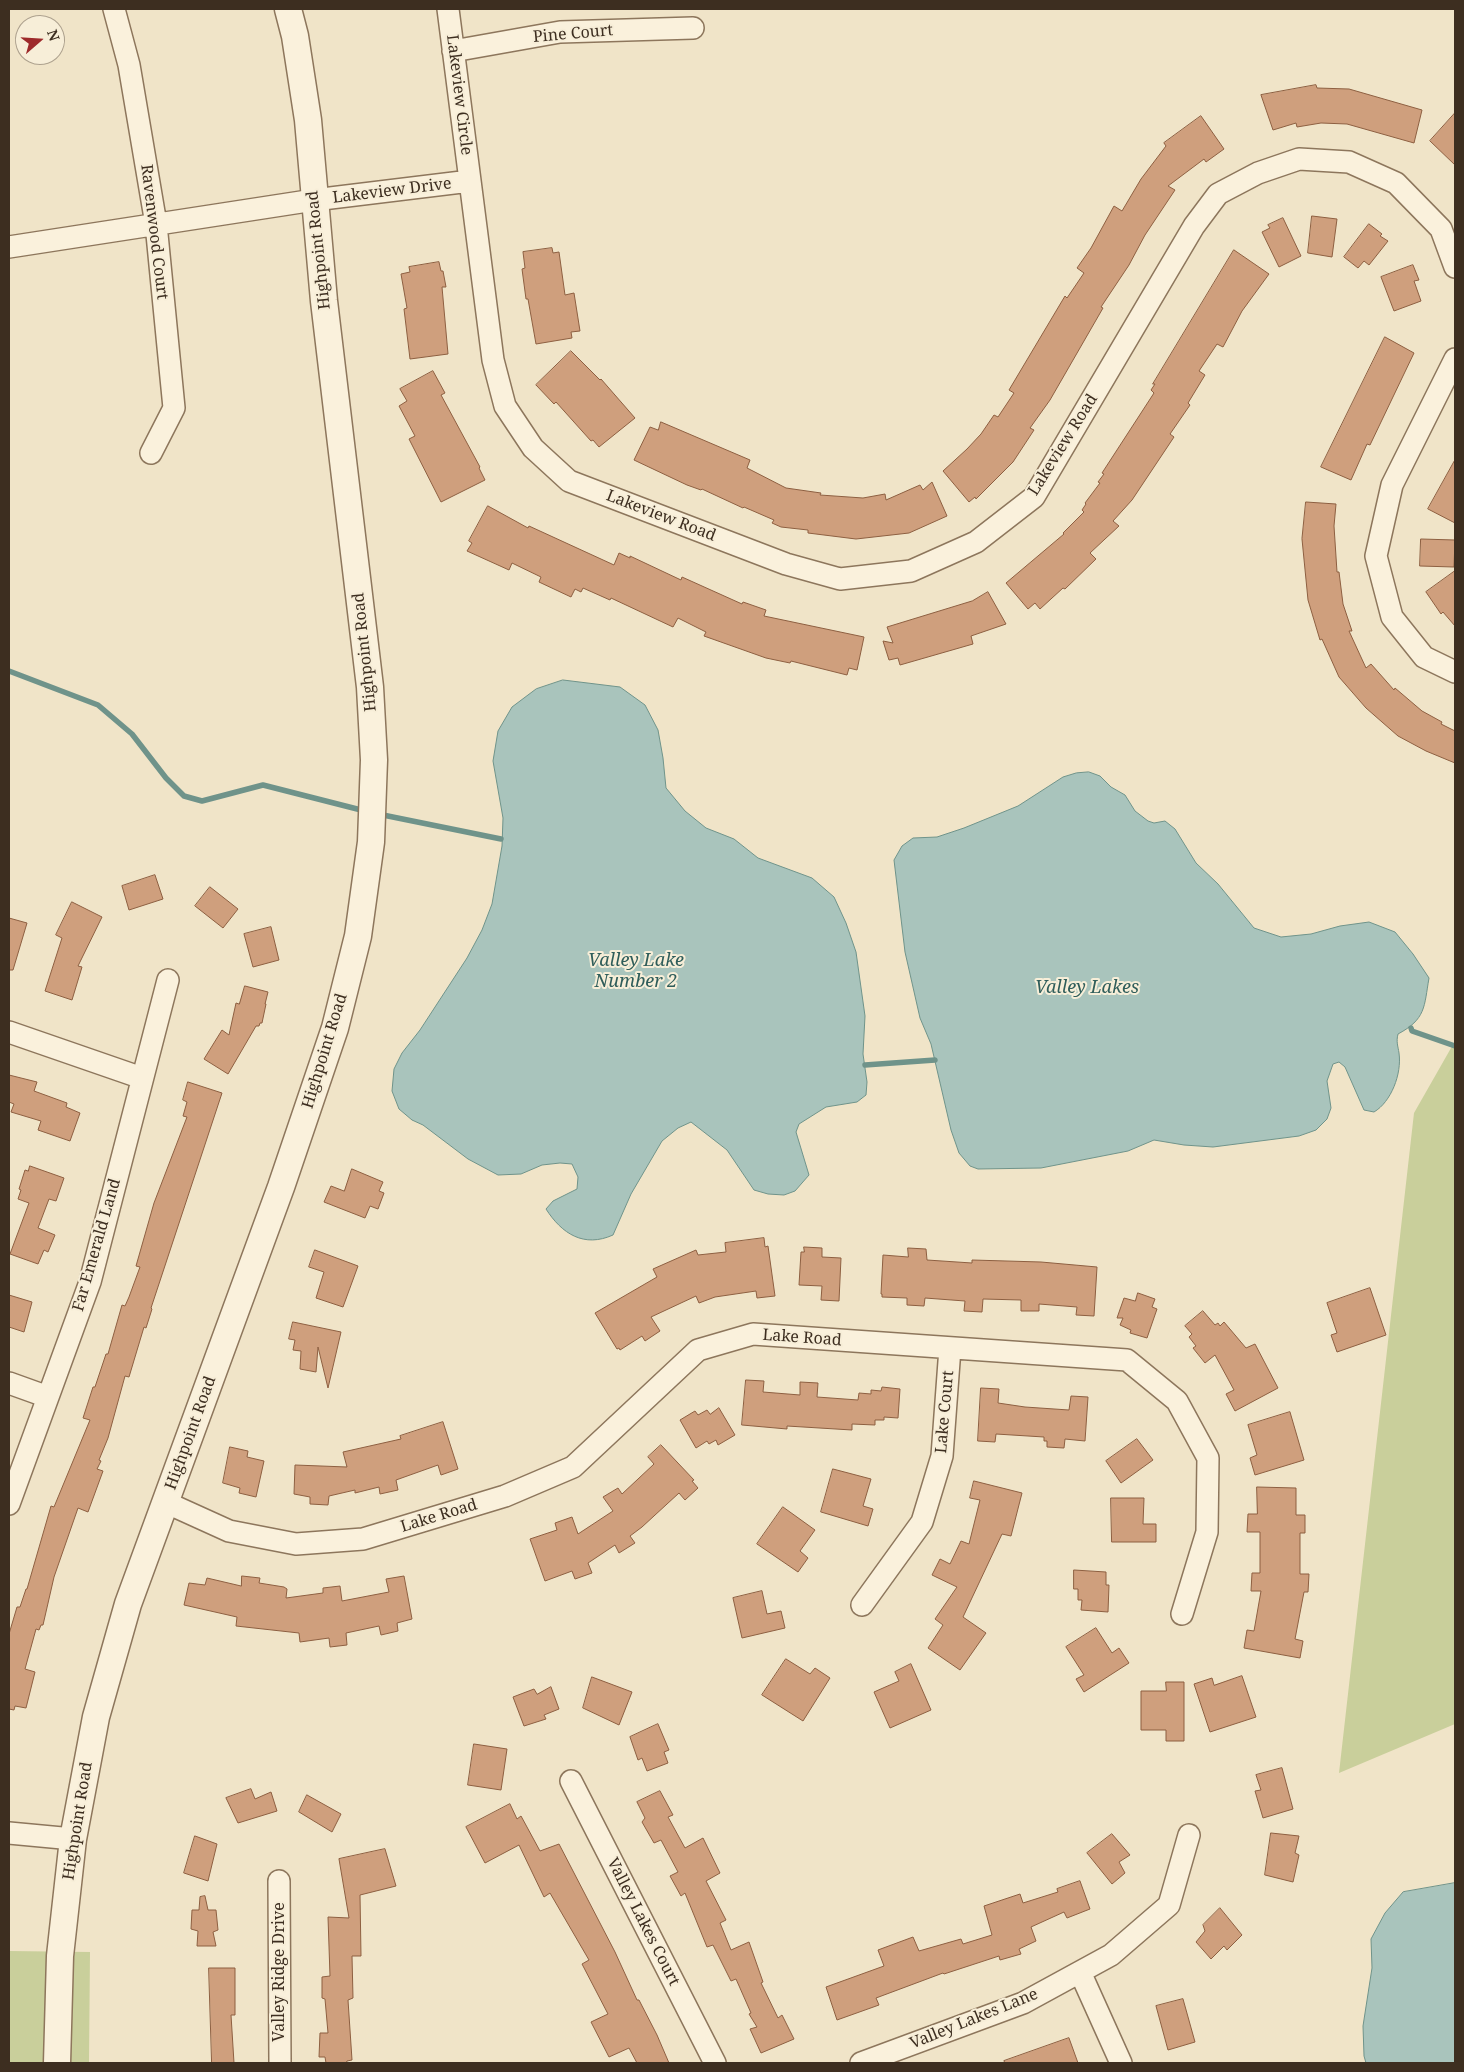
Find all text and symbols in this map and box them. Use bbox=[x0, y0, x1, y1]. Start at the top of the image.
north arrow bbox=[15, 15, 65, 65]
street label: Pine Court bbox=[532, 21, 614, 47]
text: N bbox=[43, 27, 64, 44]
street label: Lakeview Circle bbox=[442, 34, 476, 156]
street label: Ravenwood Court bbox=[136, 163, 172, 301]
street label: Lakeview Drive bbox=[331, 174, 453, 208]
street label: Highpoint Road bbox=[303, 190, 335, 310]
street label: Lakeview Road bbox=[1024, 391, 1102, 499]
street label: Lakeview Road bbox=[603, 486, 719, 546]
street label: Highpoint Road bbox=[349, 592, 381, 712]
water label: Valley Lake Number 2 bbox=[588, 950, 684, 992]
water label: Valley Lakes bbox=[1035, 977, 1139, 999]
street label: Highpoint Road bbox=[298, 991, 352, 1111]
street label: Far Emerald Land bbox=[69, 1176, 125, 1314]
street label: Lake Road bbox=[762, 1326, 842, 1350]
street label: Lake Court bbox=[932, 1370, 958, 1454]
street label: Highpoint Road bbox=[162, 1374, 220, 1492]
street label: Lake Road bbox=[398, 1495, 480, 1537]
street label: Highpoint Road bbox=[59, 1761, 97, 1881]
street label: Valley Lakes Court bbox=[602, 1855, 684, 1989]
street label: Valley Ridge Drive bbox=[269, 1902, 289, 2042]
street label: Valley Lakes Lane bbox=[907, 1985, 1041, 2053]

